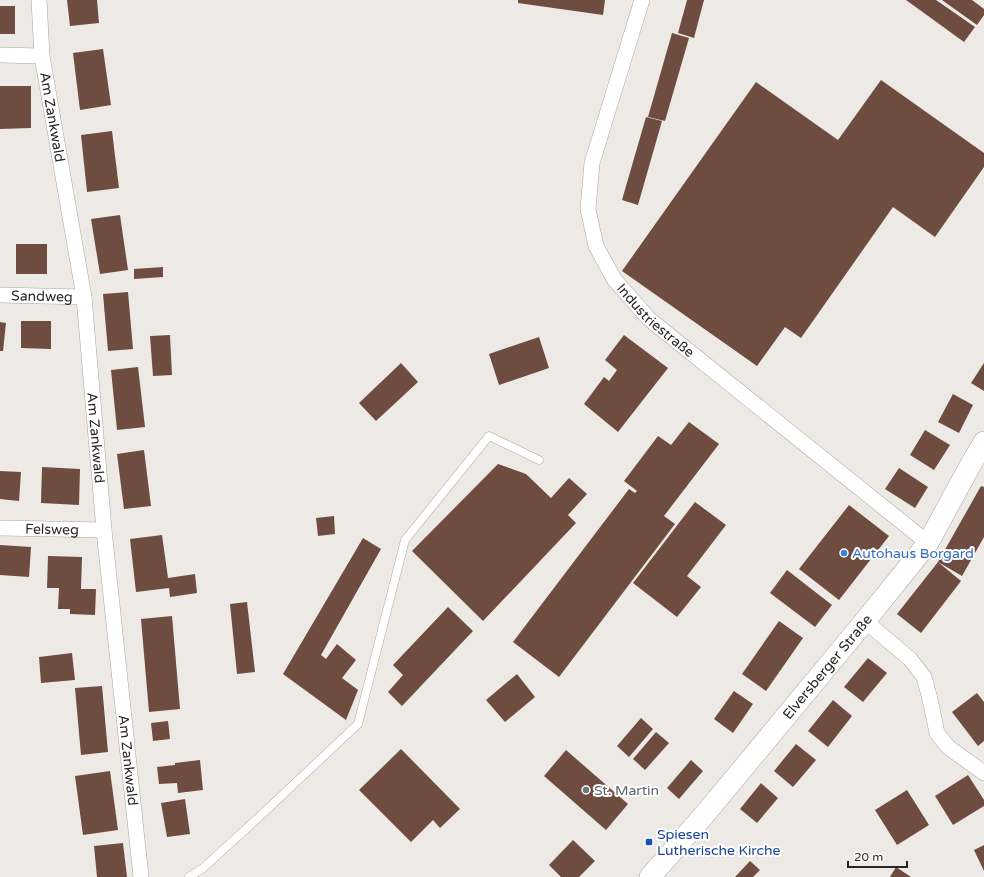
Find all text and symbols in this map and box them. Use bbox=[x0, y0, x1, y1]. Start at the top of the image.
street label: Am Zankwald bbox=[36, 71, 68, 163]
street label: Industriestraße bbox=[613, 280, 698, 361]
street label: Sandweg bbox=[11, 287, 73, 306]
street label: Am Zankwald bbox=[83, 392, 108, 484]
street label: Felsweg bbox=[25, 520, 79, 539]
place label: Autohaus Borgard bbox=[852, 545, 974, 562]
marker: Autohaus Borgard bbox=[839, 548, 849, 558]
street label: Elversberger Straße bbox=[779, 611, 876, 723]
street label: Am Zankwald bbox=[115, 714, 141, 806]
place label: St. Martin bbox=[594, 782, 659, 799]
marker: St. Martin bbox=[581, 785, 591, 795]
place label: Spiesen Lutherische Kirche bbox=[657, 826, 781, 859]
marker: Spiesen Lutherische Kirche bbox=[644, 837, 654, 847]
scale bar bbox=[848, 843, 907, 869]
text: 20 m bbox=[854, 850, 883, 864]

